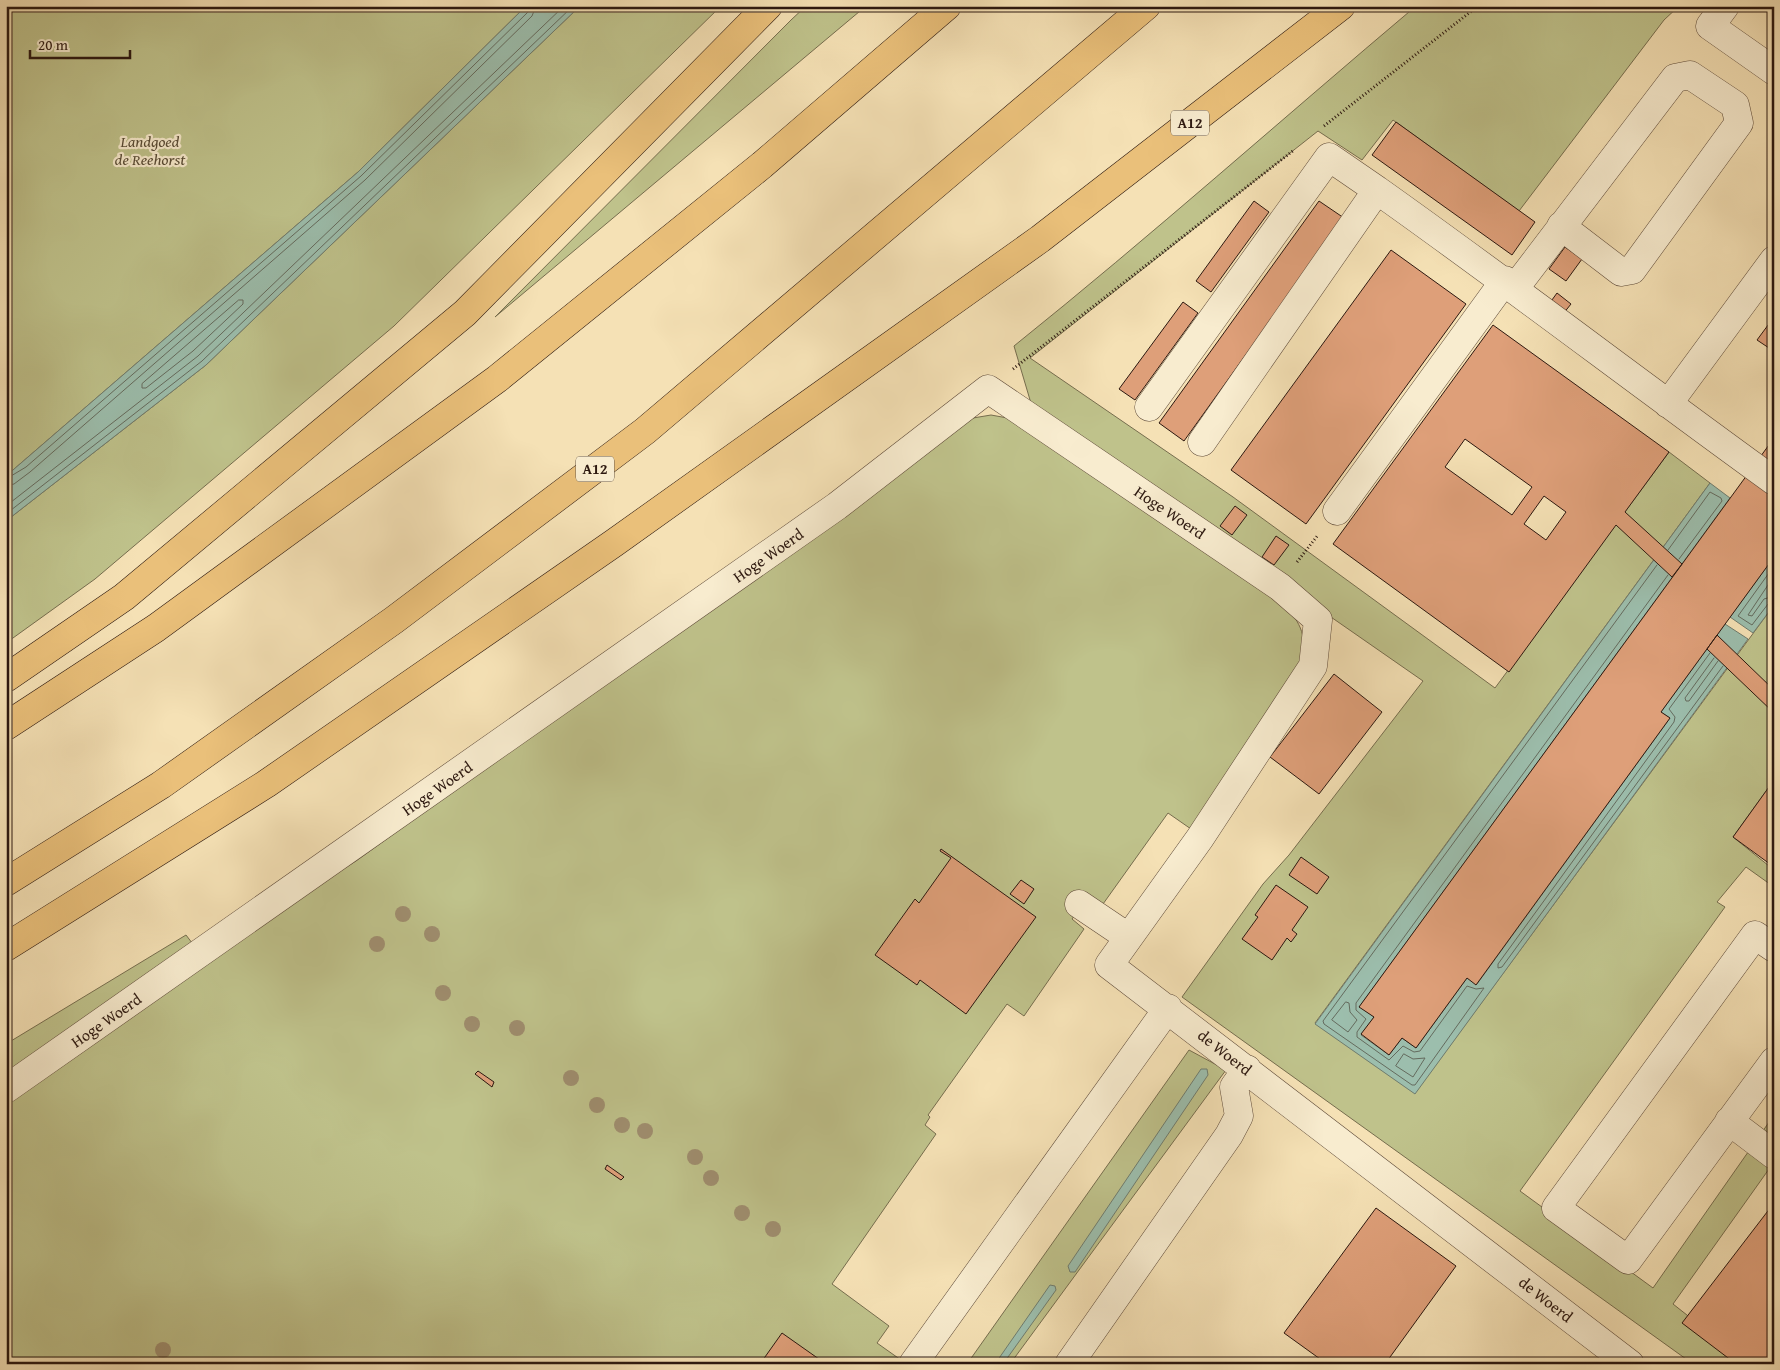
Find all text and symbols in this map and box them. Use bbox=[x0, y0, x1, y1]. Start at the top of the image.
scale bar bbox=[30, 28, 130, 60]
text: 20 m bbox=[38, 34, 69, 55]
road number: A12 bbox=[1171, 110, 1209, 136]
park label: Landgoed de Reehorst bbox=[115, 129, 186, 171]
road number: A12 bbox=[576, 456, 614, 482]
street label: Hoge Woerd bbox=[1130, 479, 1211, 545]
street label: Hoge Woerd bbox=[728, 522, 809, 588]
street label: Hoge Woerd bbox=[397, 755, 478, 821]
street label: Hoge Woerd bbox=[66, 987, 147, 1053]
street label: de Woerd bbox=[1193, 1023, 1258, 1081]
street label: de Woerd bbox=[1514, 1270, 1579, 1328]

